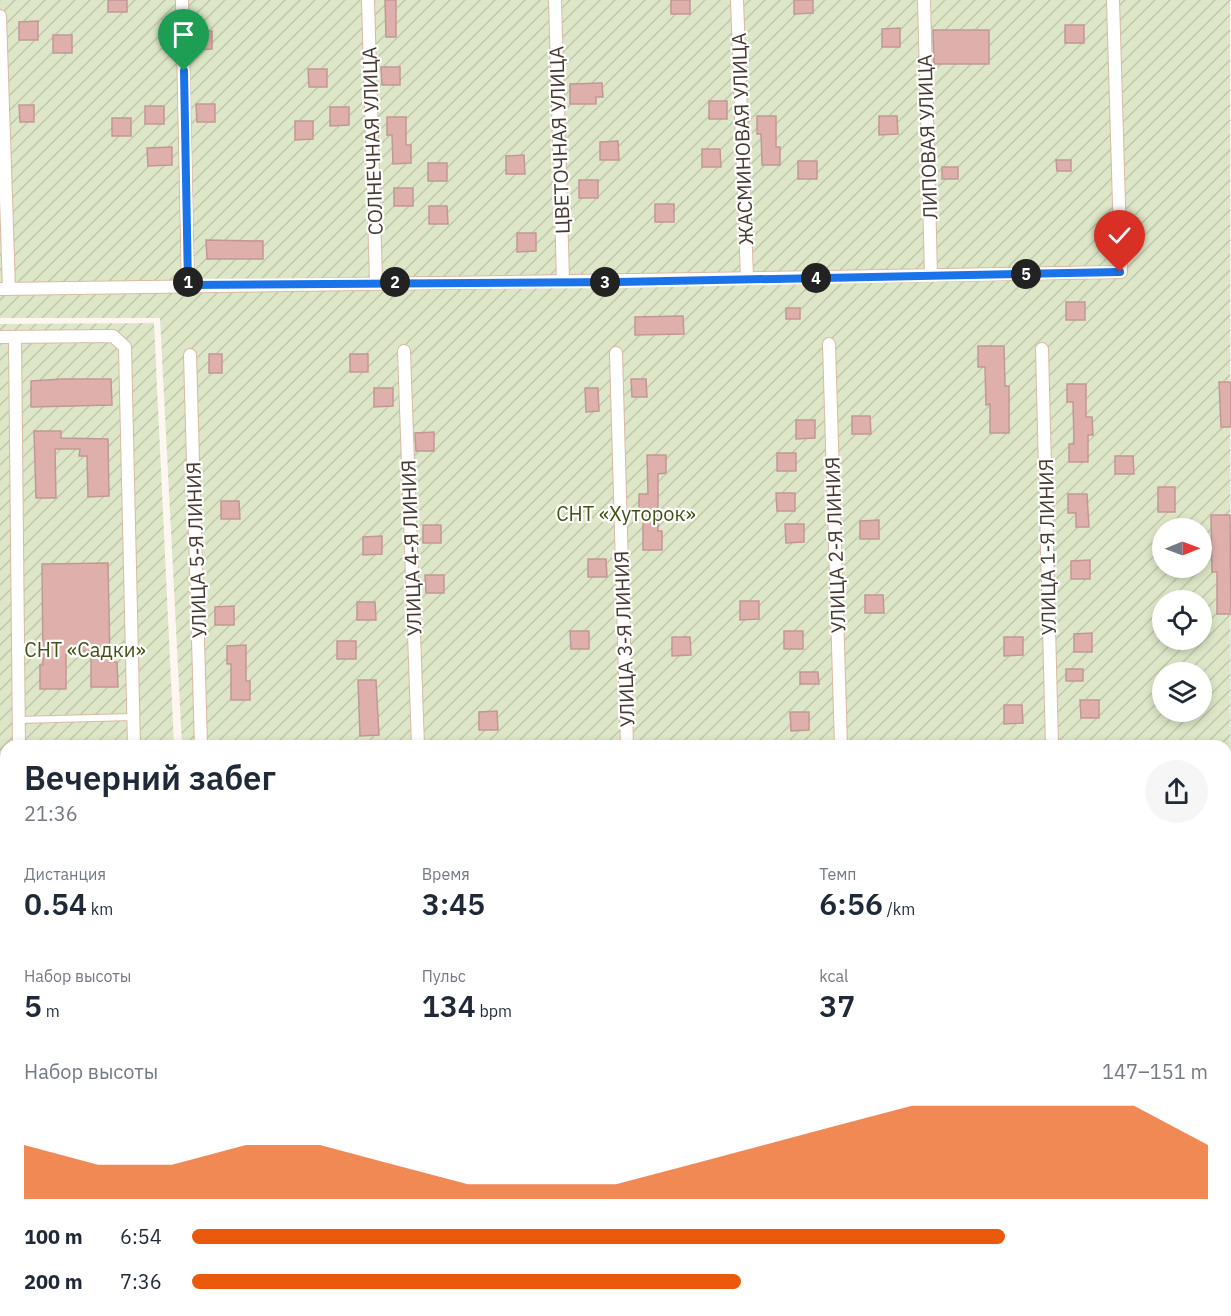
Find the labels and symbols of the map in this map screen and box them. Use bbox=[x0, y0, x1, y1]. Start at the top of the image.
pin bbox=[158, 9, 209, 71]
street label: ЖАСМИНОВАЯ УЛИЦА bbox=[725, 32, 759, 246]
street label: ЦВЕТОЧНАЯ УЛИЦА bbox=[542, 45, 576, 234]
street label: СОЛНЕЧНАЯ УЛИЦА bbox=[355, 46, 389, 236]
street label: ЛИПОВАЯ УЛИЦА bbox=[911, 54, 943, 220]
pin bbox=[1094, 210, 1145, 272]
pin: 5 bbox=[1011, 259, 1041, 289]
pin: 4 bbox=[801, 263, 831, 293]
pin: 1 bbox=[173, 267, 203, 297]
pin: 2 bbox=[380, 267, 410, 297]
pin: 3 bbox=[590, 267, 620, 297]
street label: УЛИЦА 2-Я ЛИНИЯ bbox=[818, 456, 852, 634]
street label: УЛИЦА 1-Я ЛИНИЯ bbox=[1032, 458, 1062, 636]
street label: УЛИЦА 4-Я ЛИНИЯ bbox=[394, 459, 428, 637]
street label: УЛИЦА 5-Я ЛИНИЯ bbox=[179, 461, 213, 639]
park label: СНТ «Хуторок» bbox=[556, 500, 696, 527]
north arrow bbox=[1152, 518, 1212, 578]
street label: УЛИЦА 3-Я ЛИНИЯ bbox=[607, 550, 641, 728]
park label: СНТ «Садки» bbox=[24, 636, 146, 663]

